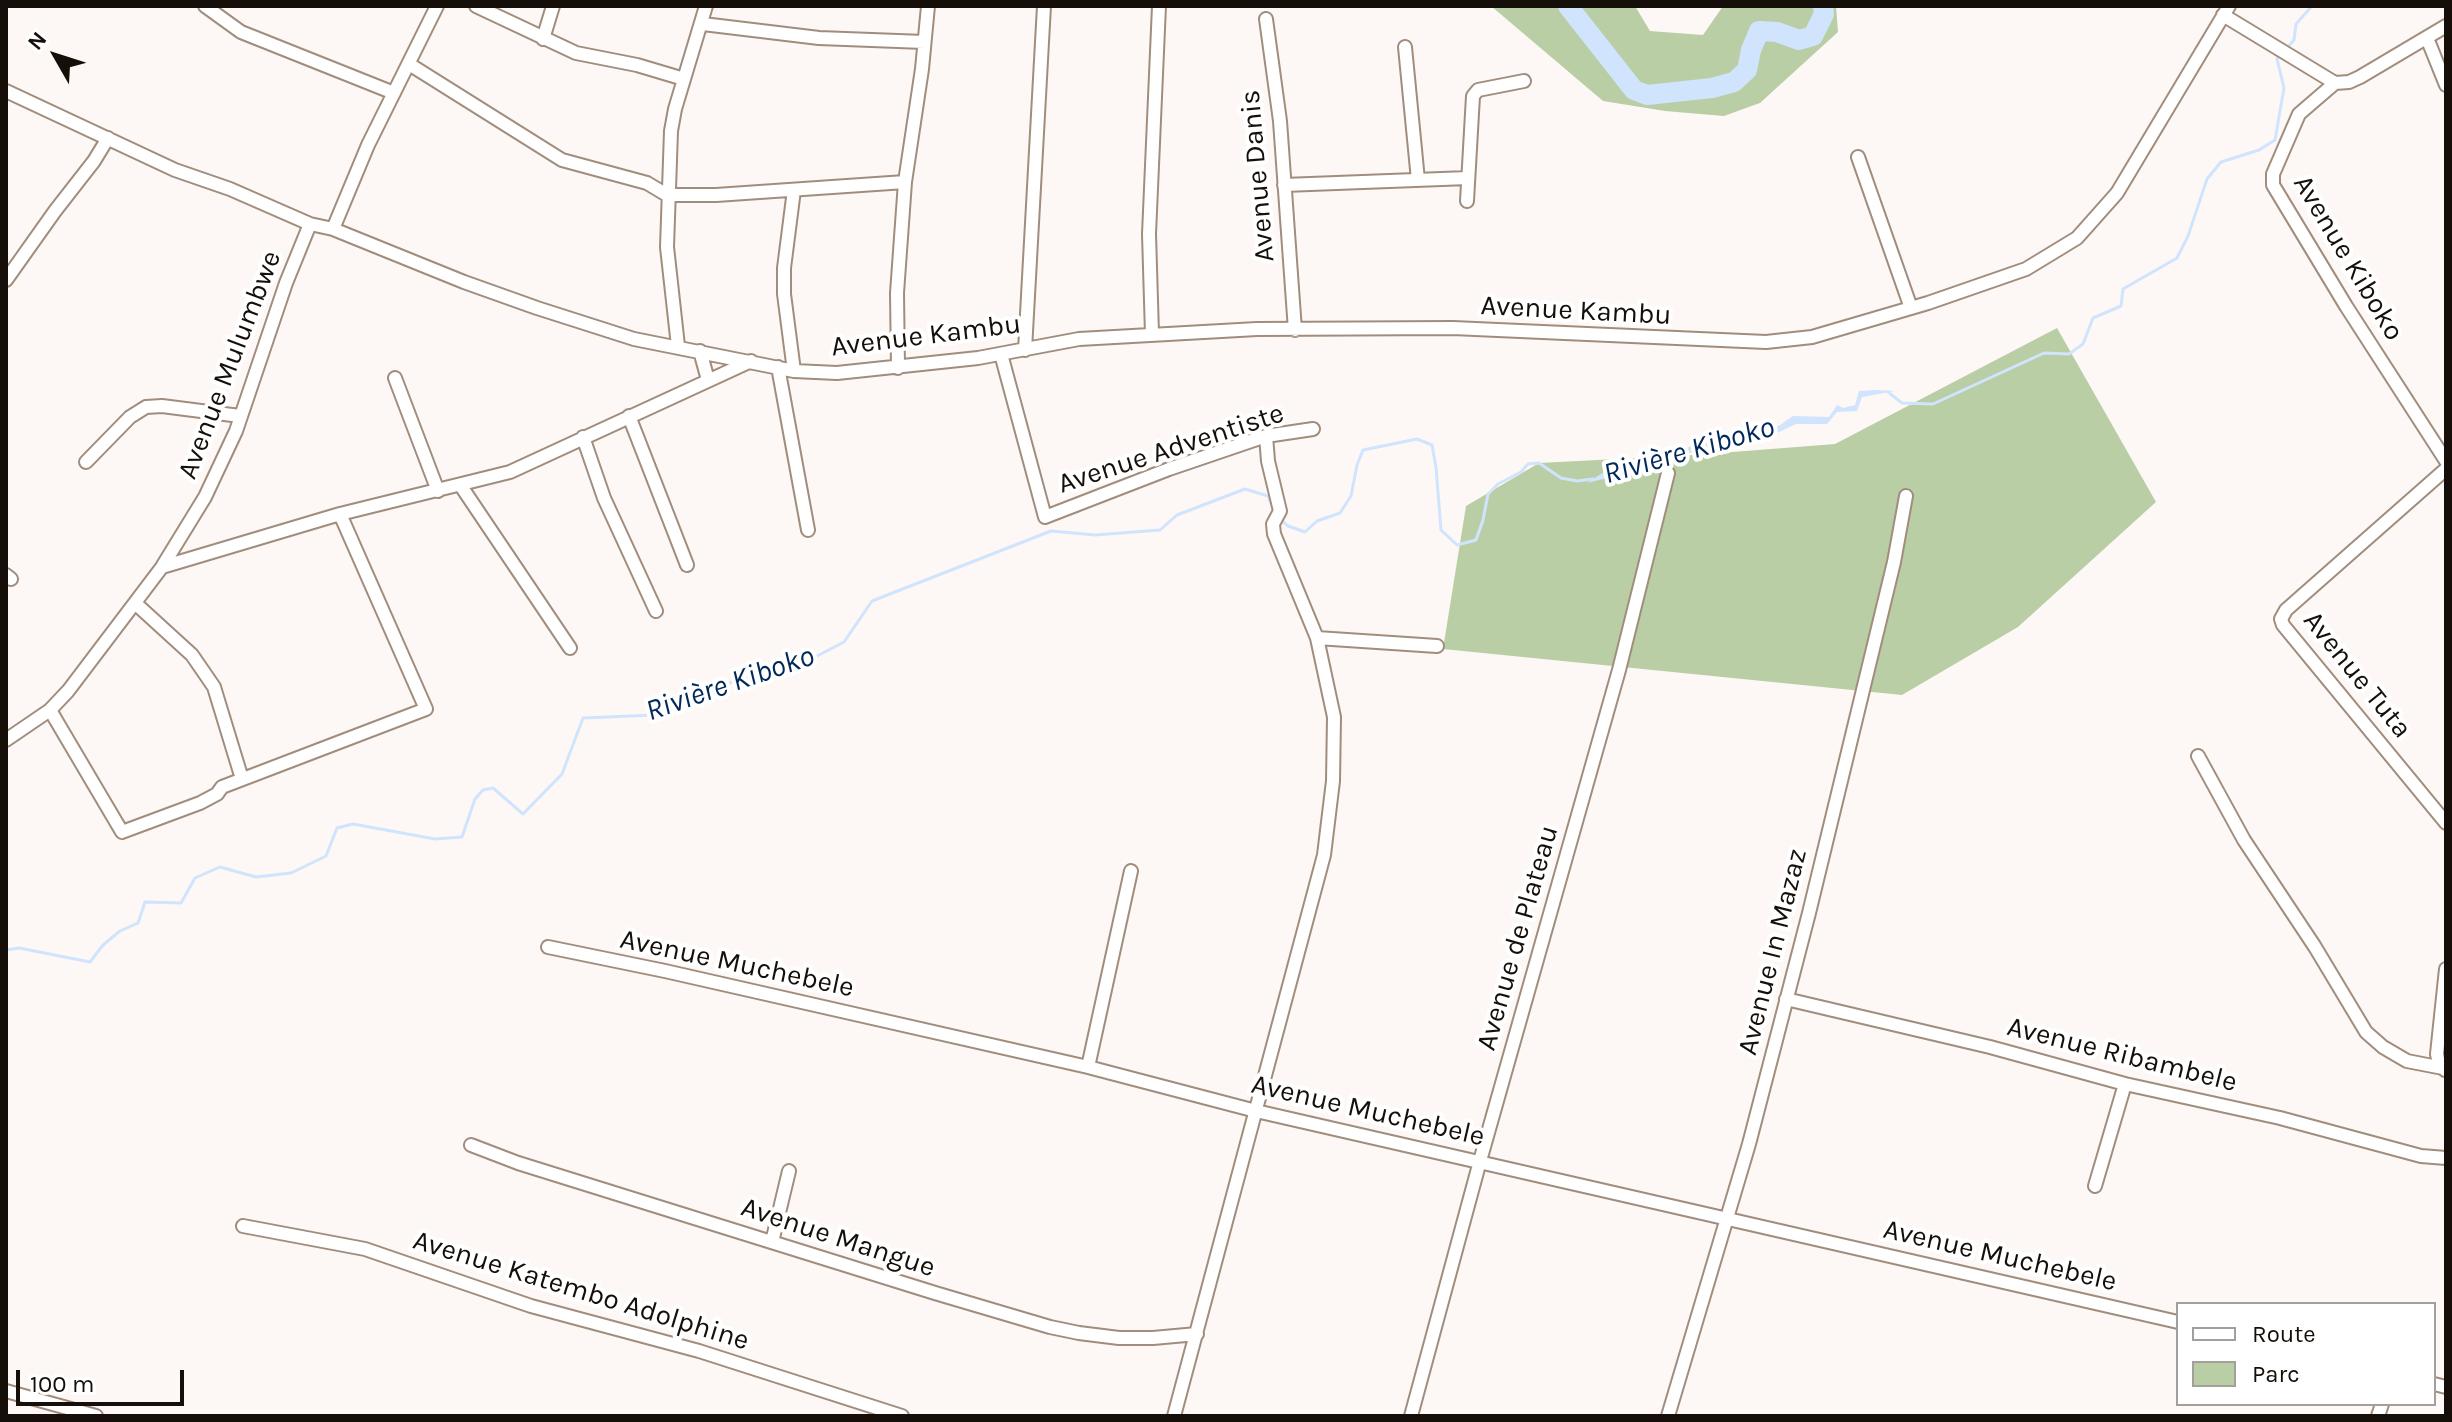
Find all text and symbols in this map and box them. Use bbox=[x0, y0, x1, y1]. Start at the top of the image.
north arrow bbox=[16, 16, 96, 96]
text: N bbox=[22, 27, 52, 55]
street label: Avenue Danis bbox=[1234, 89, 1282, 263]
street label: Avenue Kiboko bbox=[2285, 169, 2411, 347]
street label: Avenue Mulumbwe bbox=[171, 246, 289, 484]
street label: Avenue Kambu bbox=[1480, 289, 1672, 333]
street label: Avenue Kambu bbox=[829, 308, 1023, 364]
street label: Avenue Adventiste bbox=[1054, 397, 1288, 501]
water label: Rivière Kiboko bbox=[1600, 409, 1778, 493]
street label: Avenue Tuta bbox=[2296, 605, 2418, 745]
water label: Rivière Kiboko bbox=[641, 638, 819, 730]
street label: Avenue de Plateau bbox=[1470, 822, 1566, 1054]
street label: Avenue In Mazaz bbox=[1731, 845, 1815, 1059]
street label: Avenue Muchebele bbox=[617, 923, 857, 1005]
street label: Avenue Ribambele bbox=[2004, 1010, 2240, 1100]
street label: Avenue Muchebele bbox=[1248, 1068, 1488, 1154]
street label: Avenue Mangue bbox=[737, 1191, 939, 1285]
street label: Avenue Muchebele bbox=[1880, 1213, 2120, 1299]
street label: Avenue Katembo Adolphine bbox=[409, 1224, 753, 1358]
legend bbox=[2176, 1302, 2436, 1406]
text: Route bbox=[2252, 1320, 2316, 1348]
scale bar bbox=[20, 1354, 188, 1404]
text: Parc bbox=[2252, 1360, 2300, 1388]
text: 100 m bbox=[30, 1370, 95, 1398]

